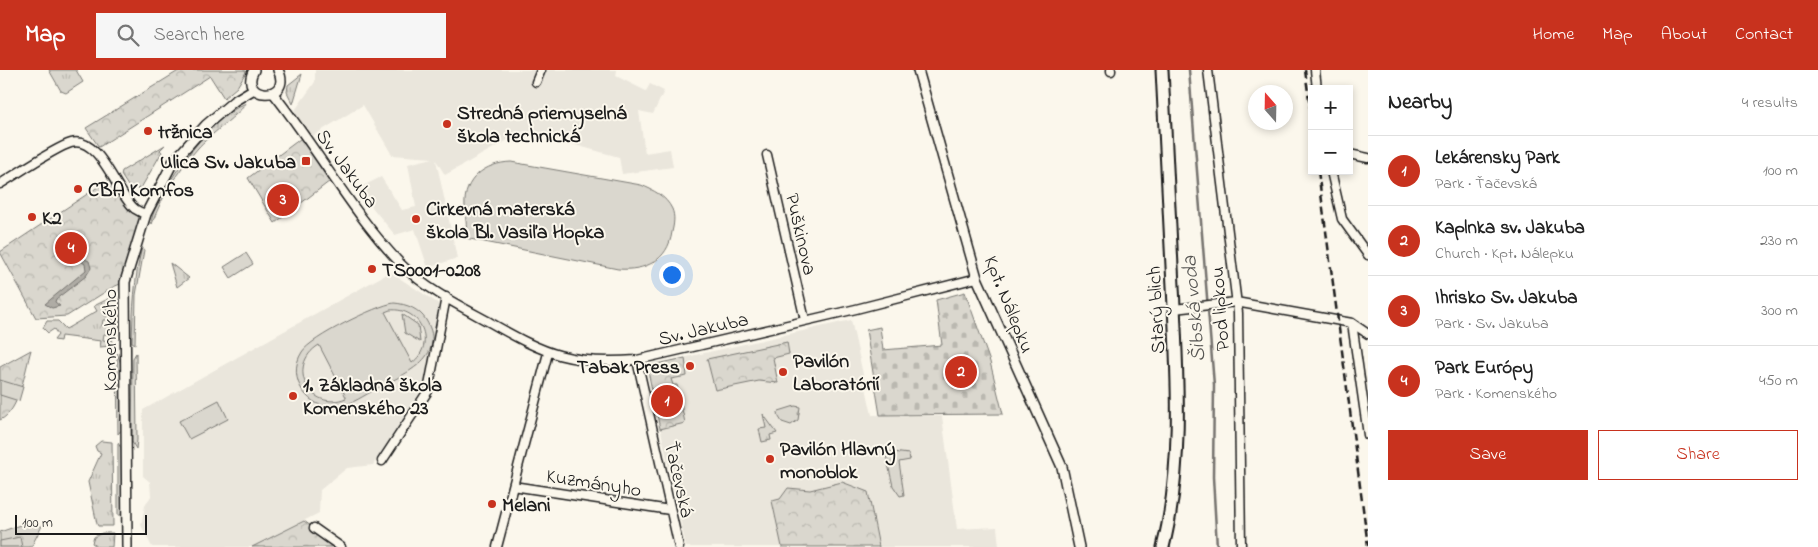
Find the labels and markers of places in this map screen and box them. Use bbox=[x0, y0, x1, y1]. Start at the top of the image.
place label: Stredná priemyselná škola technická bbox=[457, 100, 628, 152]
marker: Stredná priemyselná škola technická bbox=[441, 118, 453, 130]
place label: tržnica bbox=[157, 119, 213, 148]
marker: tržnica bbox=[142, 125, 154, 137]
place label: Ulica Sv. Jakuba bbox=[160, 149, 296, 178]
marker: Ulica Sv. Jakuba bbox=[300, 155, 312, 167]
place label: CBA Komfos bbox=[88, 177, 194, 206]
pin: 3 bbox=[267, 181, 299, 219]
marker: CBA Komfos bbox=[72, 183, 84, 195]
place label: Cirkevná materská škola Bl. Vasiľa Hopka bbox=[426, 196, 605, 248]
place label: K2 bbox=[42, 205, 62, 234]
marker: K2 bbox=[26, 211, 38, 223]
marker: Cirkevná materská škola Bl. Vasiľa Hopka bbox=[410, 213, 422, 225]
pin: 4 bbox=[55, 229, 87, 267]
place label: TS0001-0208 bbox=[382, 257, 481, 286]
marker: TS0001-0208 bbox=[366, 263, 378, 275]
place label: Pavilón Laboratórií bbox=[793, 348, 880, 400]
pin: 2 bbox=[945, 353, 977, 391]
place label: Tabak Press bbox=[577, 354, 680, 383]
marker: Tabak Press bbox=[684, 360, 696, 372]
marker: Pavilón Laboratórií bbox=[777, 366, 789, 378]
place label: 1. Základná škola Komenského 23 bbox=[303, 372, 442, 424]
pin: 1 bbox=[651, 382, 683, 420]
marker: 1. Základná škola Komenského 23 bbox=[287, 390, 299, 402]
place label: Pavilón Hlavný monoblok bbox=[780, 436, 896, 488]
marker: Pavilón Hlavný monoblok bbox=[764, 453, 776, 465]
place label: Melani bbox=[502, 492, 551, 521]
marker: Melani bbox=[486, 498, 498, 510]

